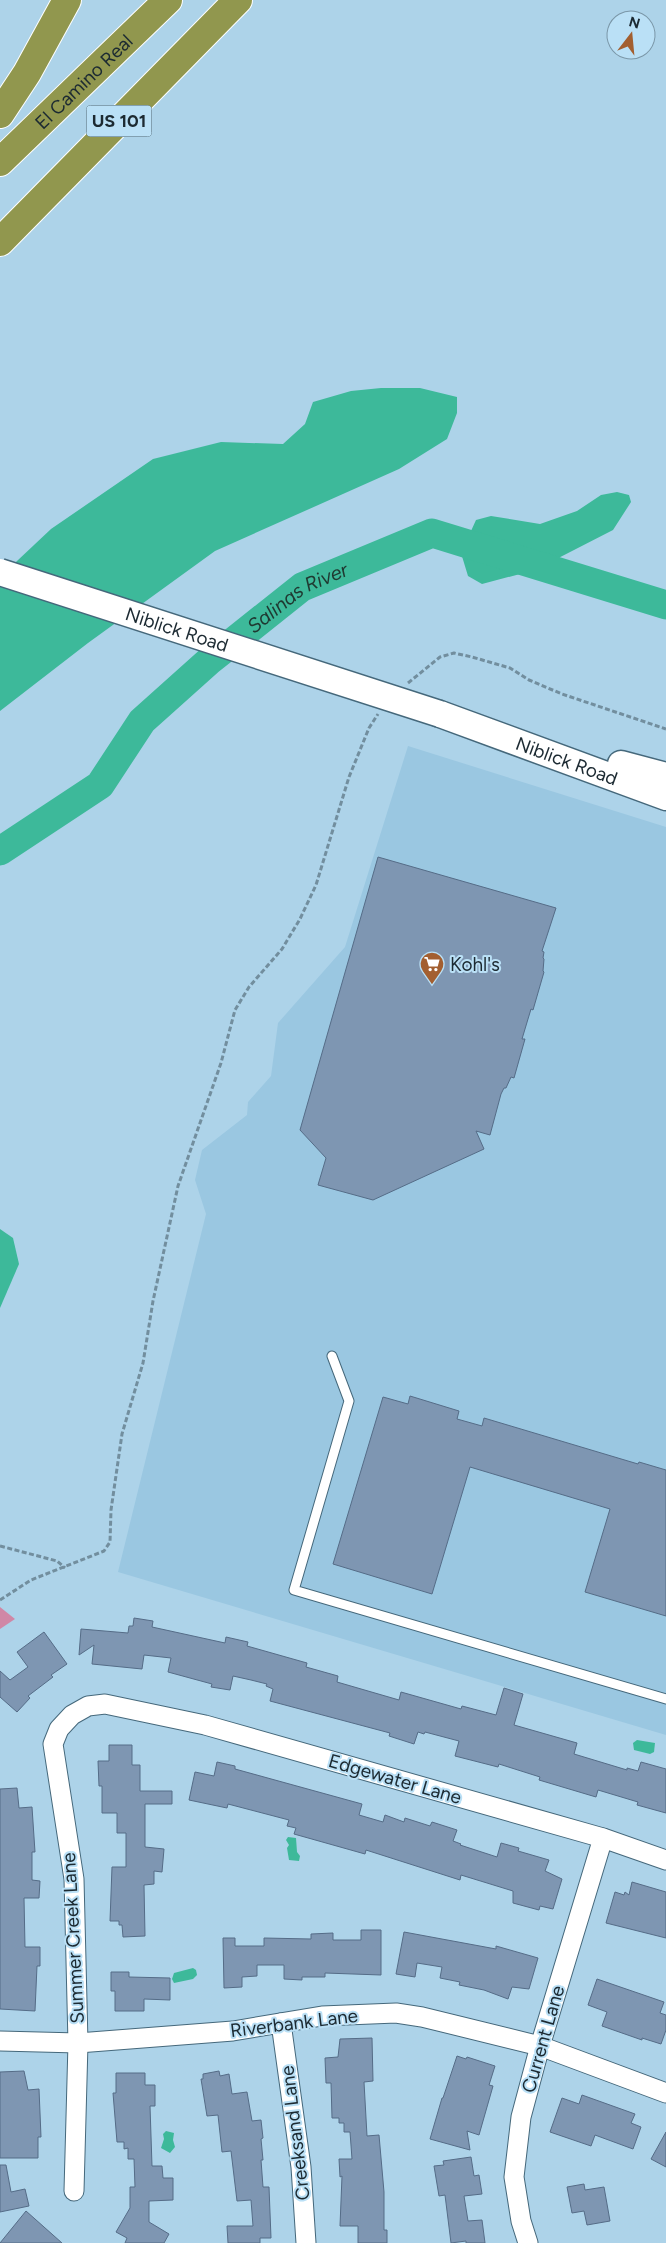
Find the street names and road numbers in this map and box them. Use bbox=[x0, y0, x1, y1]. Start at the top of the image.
street label: El Camino Real bbox=[30, 29, 137, 134]
road number: US 101 bbox=[86, 105, 152, 136]
street label: Niblick Road bbox=[123, 602, 231, 656]
street label: Niblick Road bbox=[513, 731, 621, 790]
street label: Edgewater Lane bbox=[326, 1749, 464, 1809]
street label: Summer Creek Lane bbox=[57, 1852, 89, 2024]
street label: Current Lane bbox=[517, 1983, 569, 2095]
street label: Riverbank Lane bbox=[229, 2004, 359, 2042]
street label: Creeksand Lane bbox=[275, 2064, 315, 2202]

